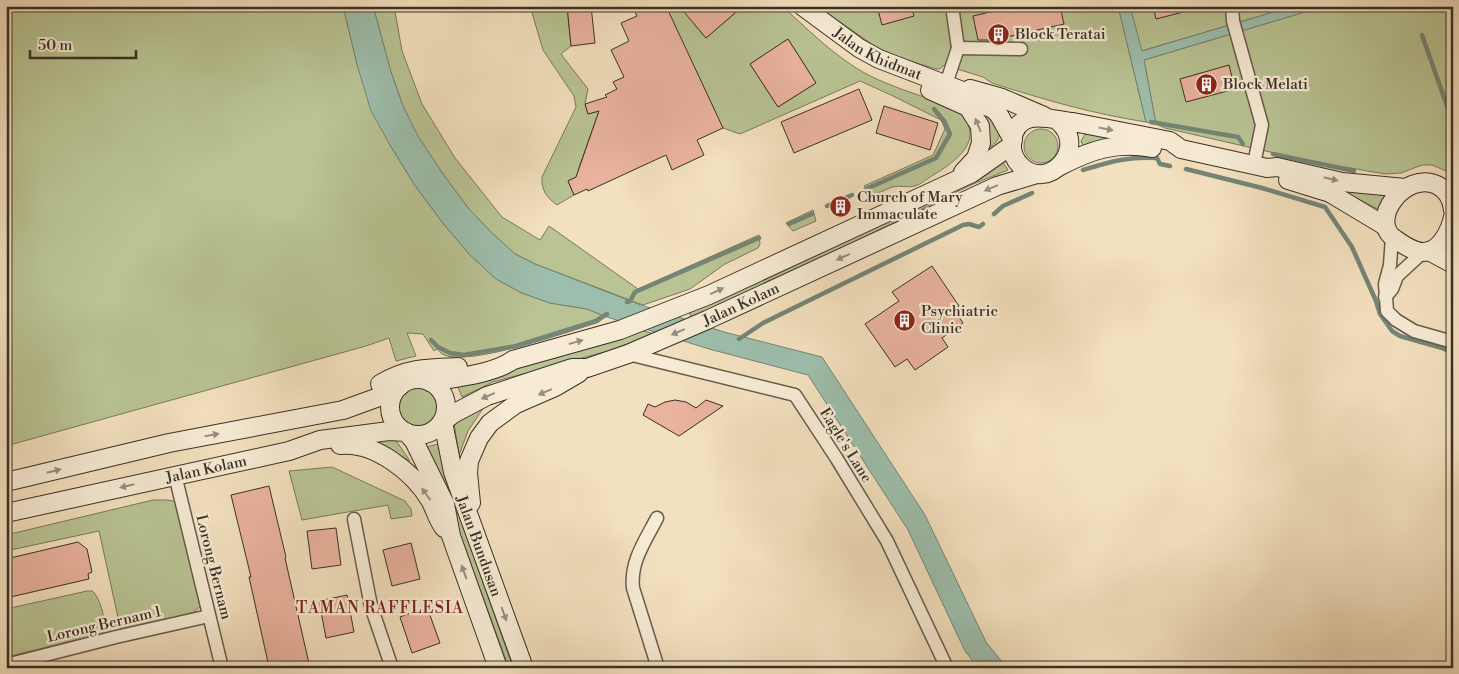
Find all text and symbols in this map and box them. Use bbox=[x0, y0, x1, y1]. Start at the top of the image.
building icon: Block Teratai bbox=[987, 22, 1011, 46]
street label: Jalan Khidmat bbox=[828, 23, 925, 85]
place label: Block Teratai bbox=[1014, 25, 1106, 44]
scale bar bbox=[30, 28, 136, 60]
text: 50 m bbox=[38, 36, 72, 55]
building icon: Block Melati bbox=[1195, 72, 1219, 96]
place label: Block Melati bbox=[1222, 75, 1308, 94]
one-way arrow bbox=[974, 118, 982, 132]
one-way arrow bbox=[1098, 125, 1114, 133]
one-way arrow bbox=[1324, 175, 1339, 183]
one-way arrow bbox=[984, 185, 998, 193]
place label: Church of Mary Immaculate bbox=[857, 188, 963, 224]
building icon: Church of Mary Immaculate bbox=[829, 194, 853, 218]
one-way arrow bbox=[836, 254, 850, 262]
street label: Jalan Kolam bbox=[699, 279, 783, 331]
one-way arrow bbox=[710, 287, 724, 295]
place label: Psychiatric Clinic bbox=[921, 302, 998, 338]
building icon: Psychiatric Clinic bbox=[893, 308, 917, 332]
one-way arrow bbox=[670, 328, 685, 336]
one-way arrow bbox=[569, 338, 584, 346]
one-way arrow bbox=[538, 388, 552, 396]
one-way arrow bbox=[481, 393, 495, 401]
street label: Eagle's Lane bbox=[815, 404, 876, 486]
one-way arrow bbox=[205, 431, 221, 439]
street label: Jalan Kolam bbox=[163, 452, 249, 488]
one-way arrow bbox=[46, 467, 61, 475]
one-way arrow bbox=[120, 482, 135, 490]
one-way arrow bbox=[420, 488, 431, 501]
street label: Jalan Bundusan bbox=[451, 492, 506, 599]
street label: Lorong Bernam bbox=[191, 513, 236, 622]
one-way arrow bbox=[460, 565, 467, 580]
district label: TAMAN RAFFLESIA bbox=[296, 598, 464, 618]
street label: Lorong Bernam 1 bbox=[45, 602, 164, 647]
one-way arrow bbox=[500, 607, 508, 622]

